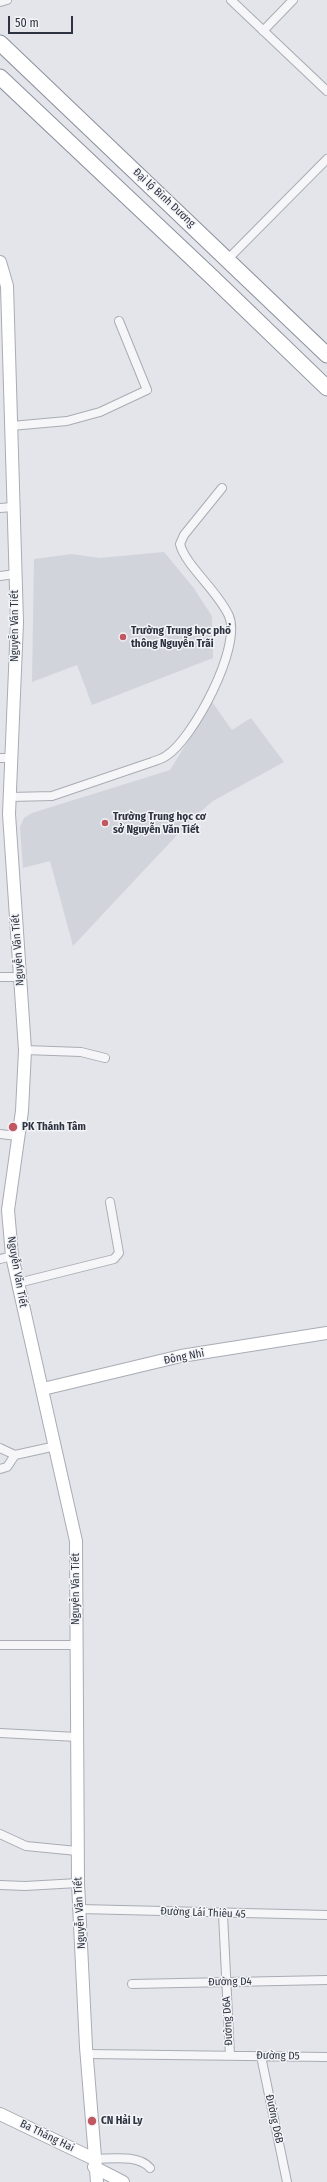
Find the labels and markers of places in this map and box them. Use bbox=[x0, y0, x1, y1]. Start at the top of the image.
place label: Trường Trung học phổ thông Nguyễn Trãi bbox=[131, 624, 231, 650]
marker: Trường Trung học phổ thông Nguyễn Trãi bbox=[118, 632, 128, 642]
place label: Trường Trung học cơ sở Nguyễn Văn Tiết bbox=[113, 810, 206, 836]
marker: Trường Trung học cơ sở Nguyễn Văn Tiết bbox=[100, 818, 110, 828]
place label: PK Thánh Tâm bbox=[22, 1120, 86, 1134]
marker: PK Thánh Tâm bbox=[7, 1121, 19, 1133]
place label: CN Hải Ly bbox=[101, 2114, 142, 2128]
marker: CN Hải Ly bbox=[86, 2115, 98, 2127]

